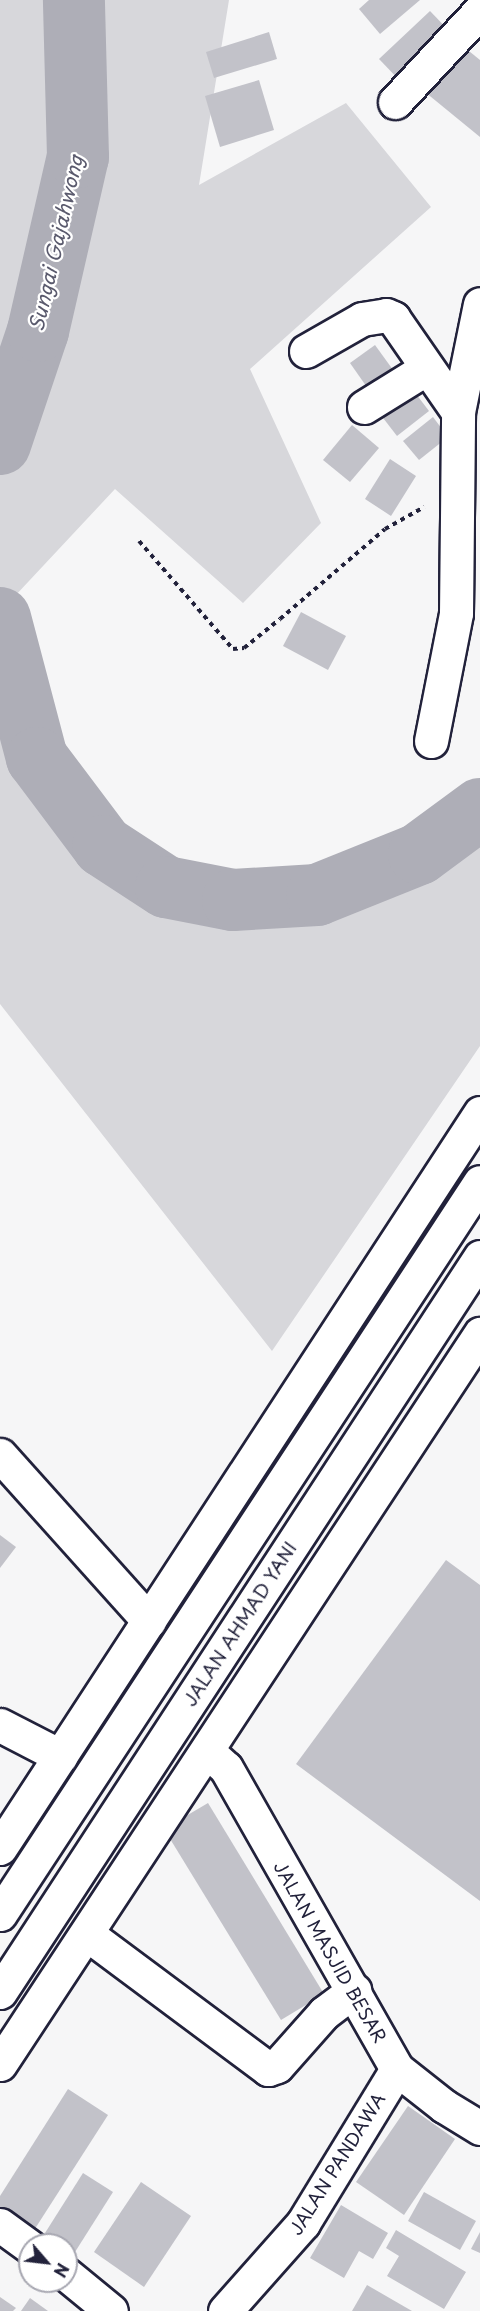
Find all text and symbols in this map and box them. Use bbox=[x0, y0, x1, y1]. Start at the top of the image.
water label: Sungai Gajahwong bbox=[24, 152, 88, 334]
street label: JALAN AHMAD YANI bbox=[180, 1540, 300, 1708]
street label: JALAN MASJID BESAR bbox=[269, 1856, 391, 2048]
street label: JALAN PANDAWA bbox=[284, 2089, 390, 2239]
north arrow bbox=[18, 2233, 78, 2293]
text: N bbox=[49, 2259, 76, 2282]

